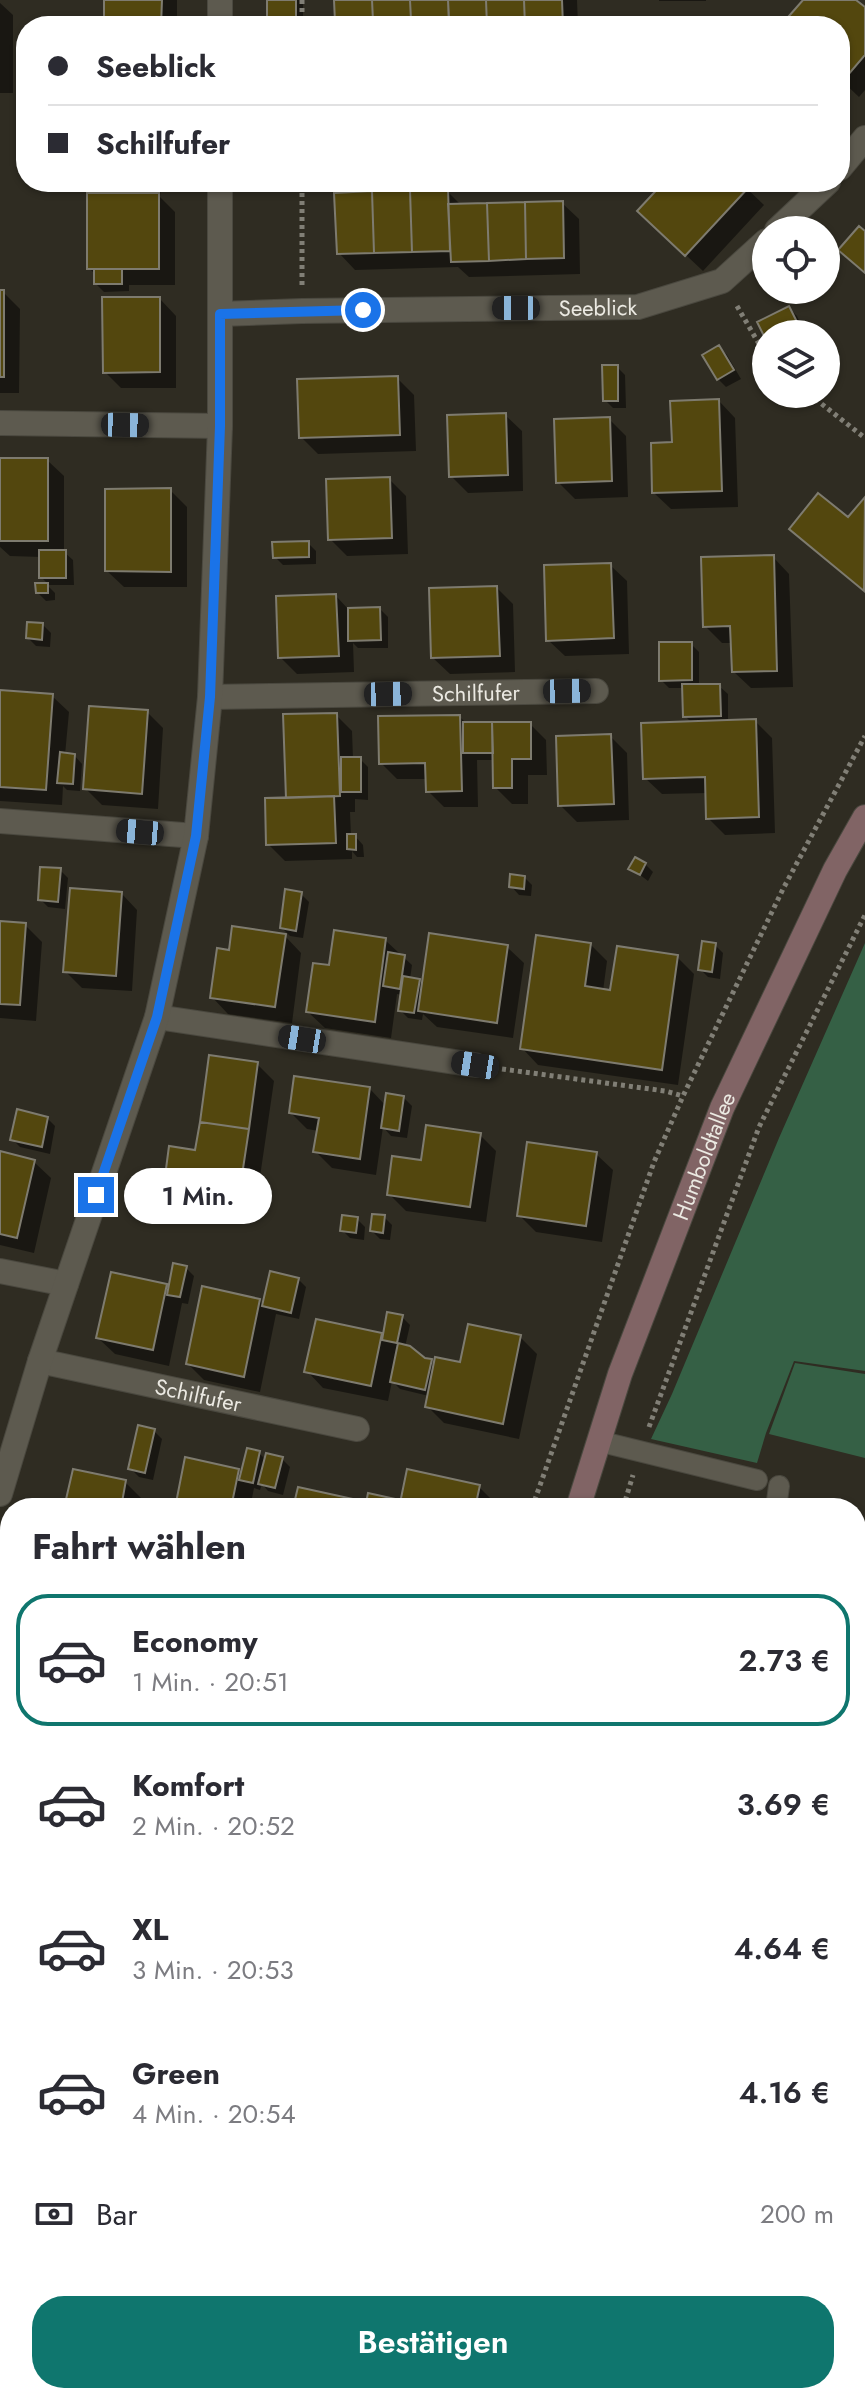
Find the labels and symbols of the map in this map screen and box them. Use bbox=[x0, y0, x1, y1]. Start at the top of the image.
street label: Seeblick bbox=[559, 291, 638, 324]
route start bbox=[345, 292, 381, 328]
car bbox=[492, 296, 540, 320]
car bbox=[101, 413, 149, 437]
street label: Schilfufer bbox=[432, 676, 521, 710]
car bbox=[543, 679, 591, 703]
car bbox=[364, 682, 412, 706]
car bbox=[115, 818, 165, 846]
car bbox=[276, 1023, 328, 1055]
car bbox=[449, 1049, 501, 1081]
street label: Humboldtallee bbox=[664, 1086, 743, 1225]
callout: 1 Min. bbox=[124, 1167, 272, 1223]
route end bbox=[78, 1177, 114, 1213]
street label: Schilfufer bbox=[152, 1370, 245, 1420]

